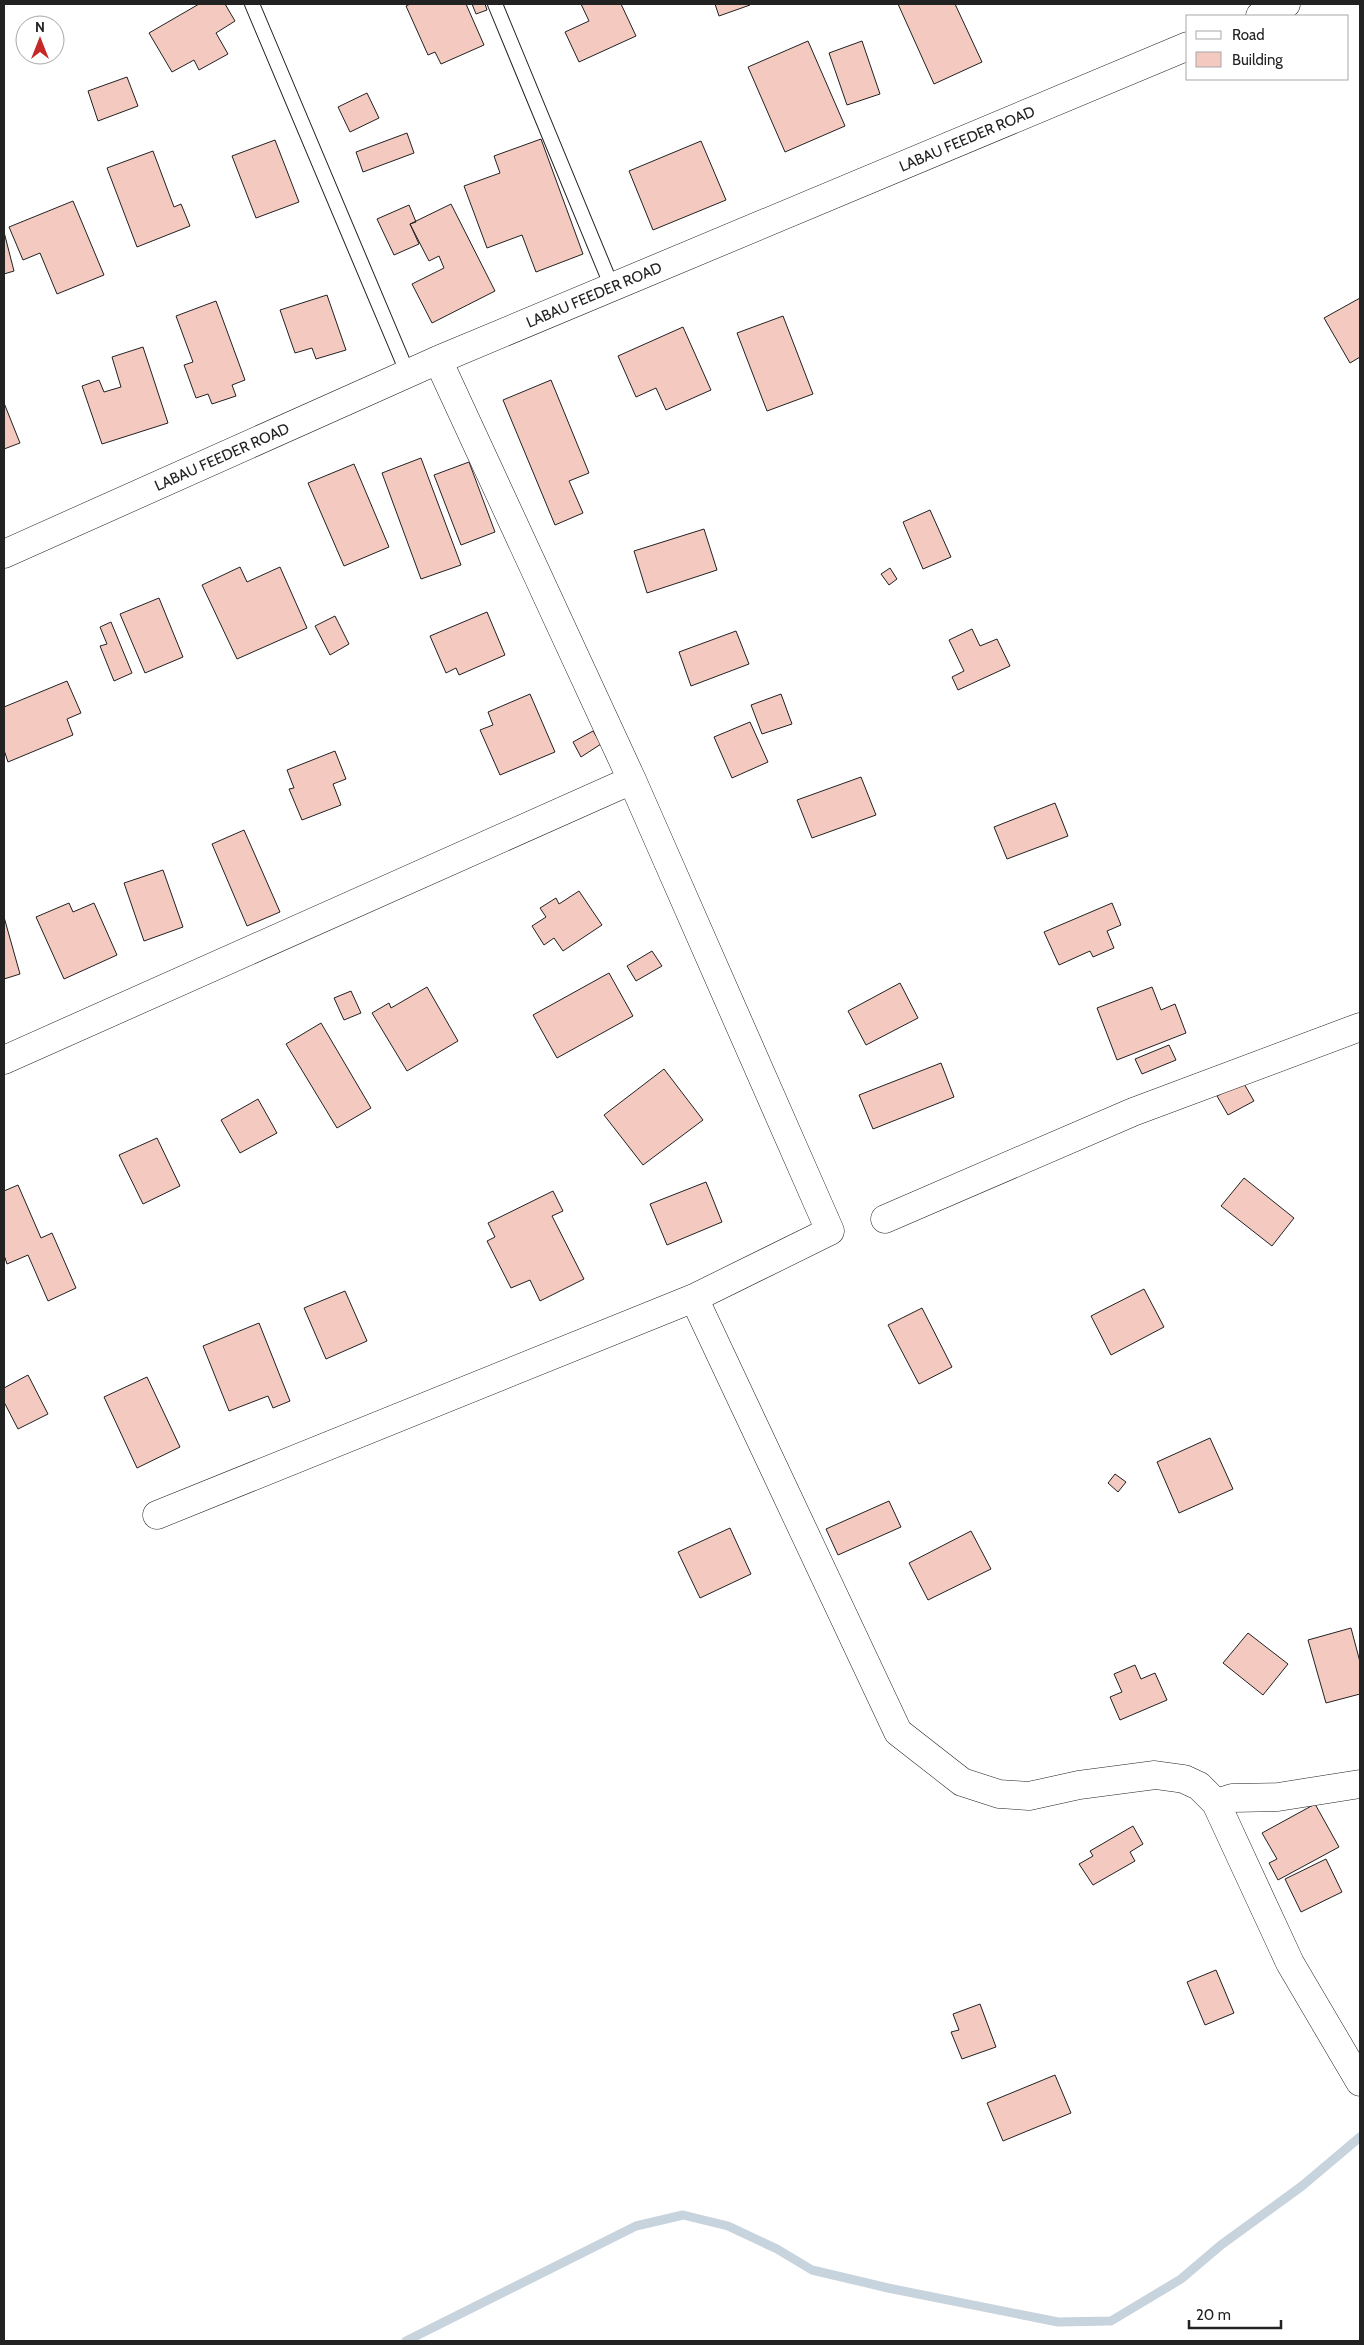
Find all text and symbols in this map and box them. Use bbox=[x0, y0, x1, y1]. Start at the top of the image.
north arrow bbox=[15, 15, 65, 65]
legend bbox=[1186, 15, 1349, 80]
text: N bbox=[35, 18, 45, 36]
text: Road bbox=[1232, 26, 1265, 44]
text: Building bbox=[1232, 51, 1283, 69]
street label: LABAU FEEDER ROAD bbox=[896, 102, 1038, 176]
street label: LABAU FEEDER ROAD bbox=[523, 258, 665, 332]
street label: LABAU FEEDER ROAD bbox=[152, 419, 292, 495]
scale bar bbox=[1189, 2298, 1282, 2330]
text: 20 m bbox=[1196, 2306, 1231, 2324]

